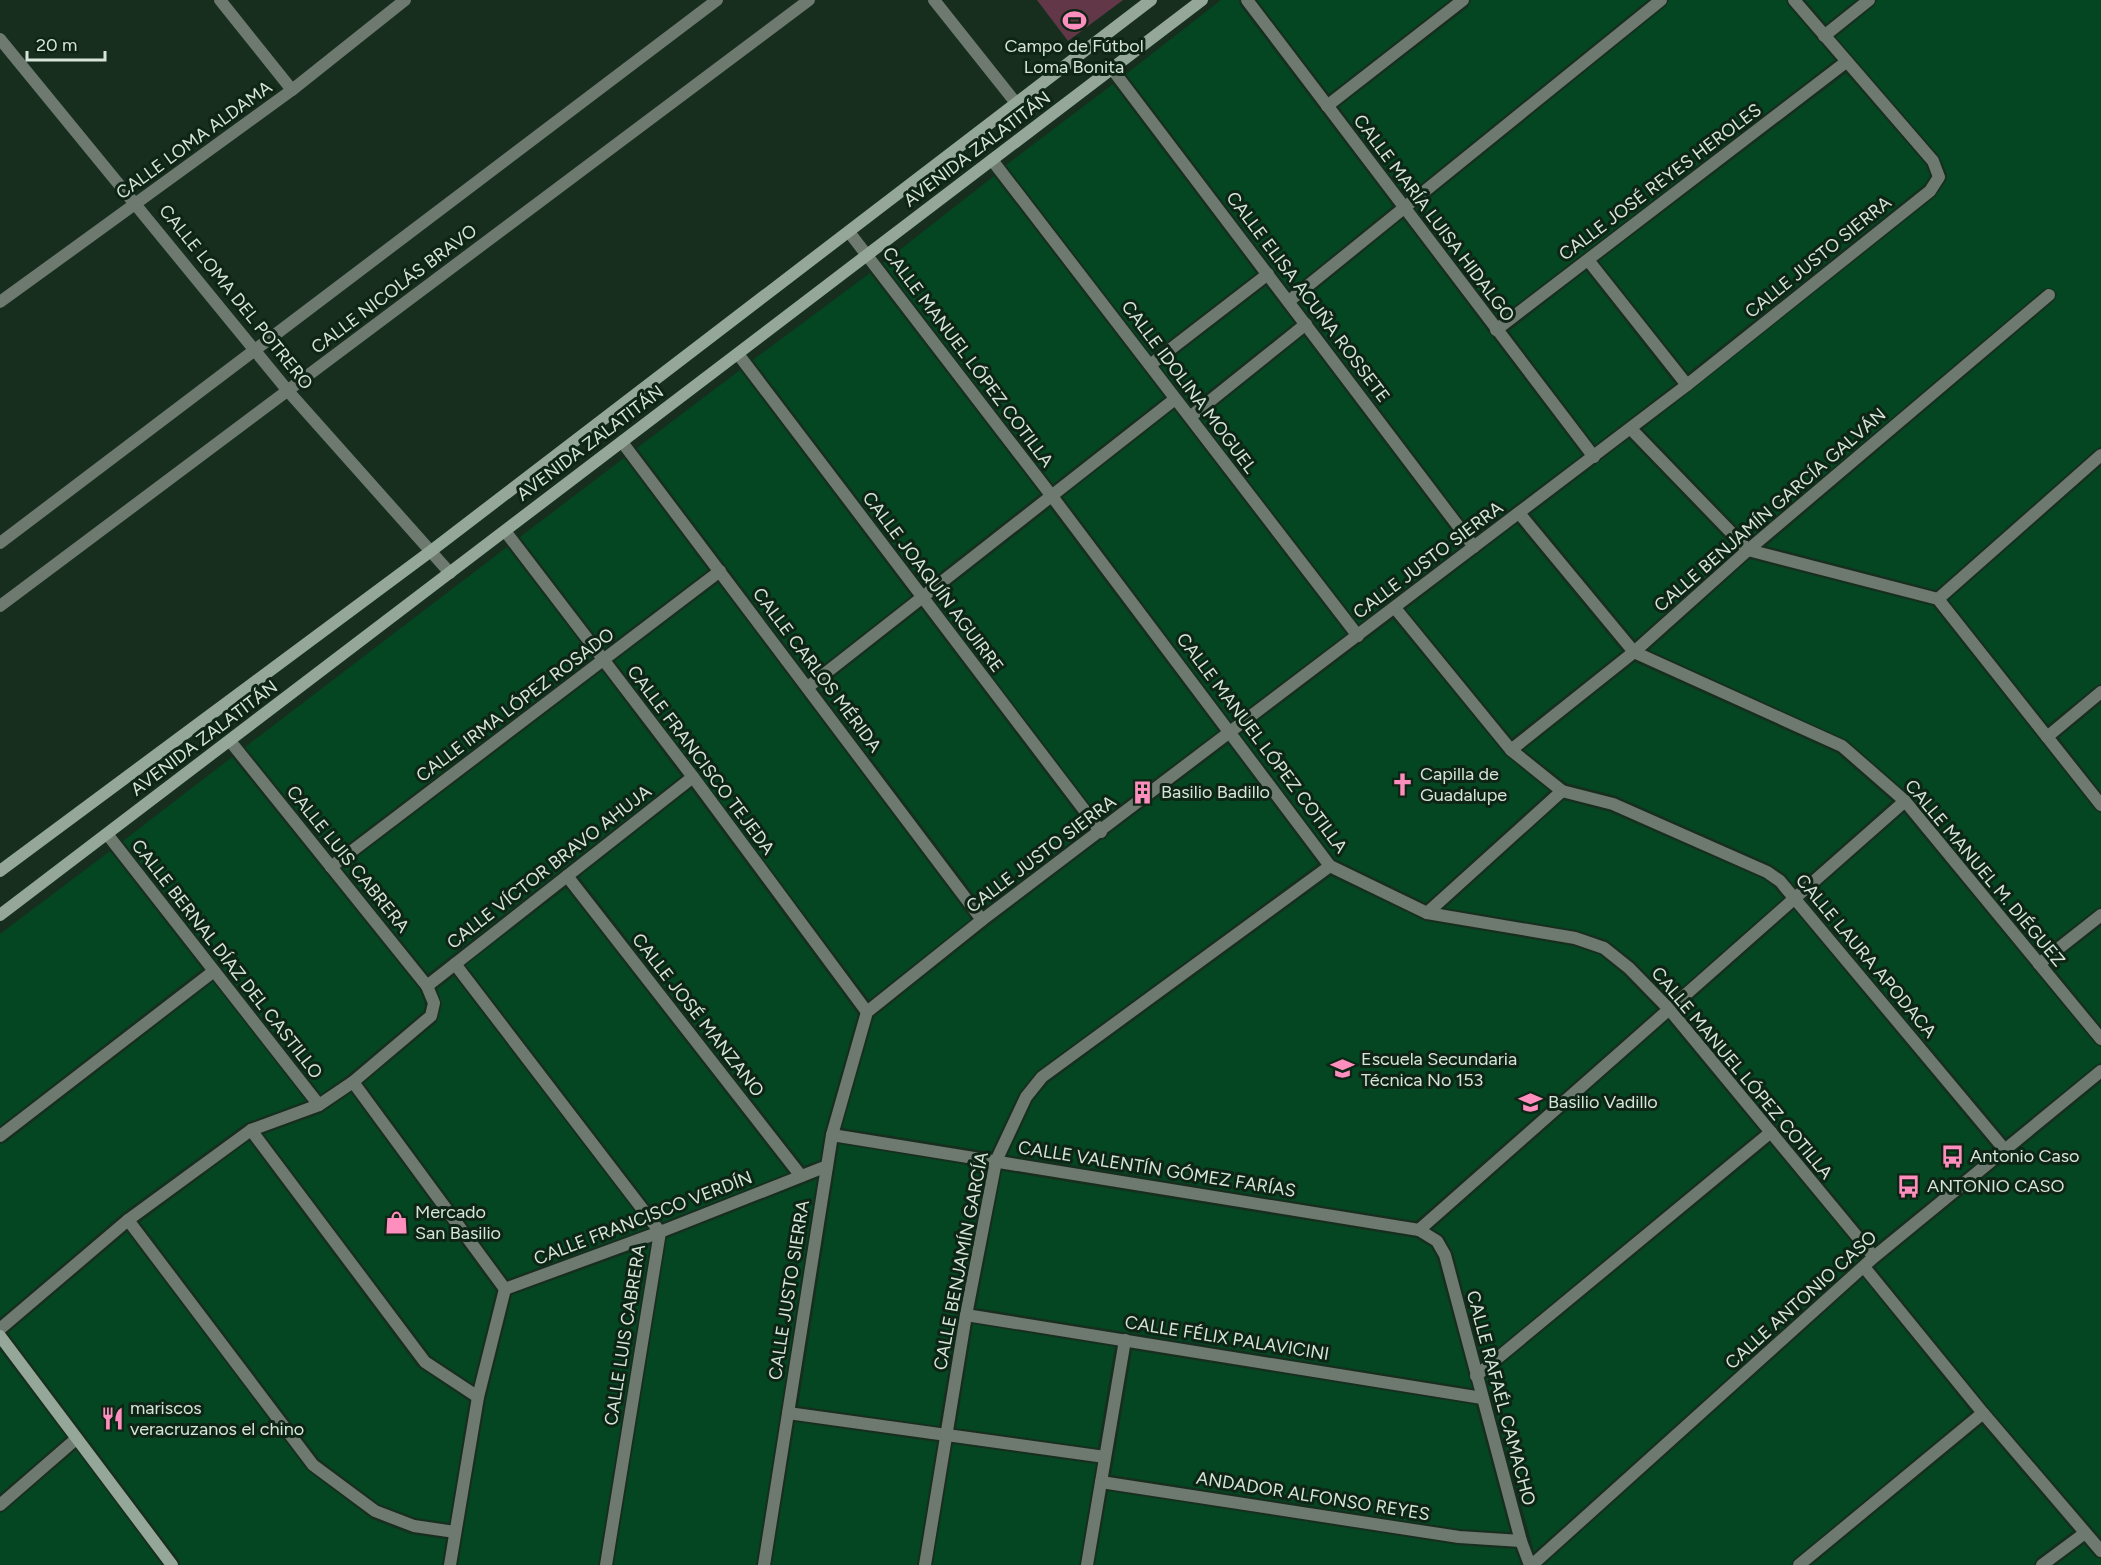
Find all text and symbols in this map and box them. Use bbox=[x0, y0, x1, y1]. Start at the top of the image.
sports icon: Campo de Fútbol Loma Bonita bbox=[1061, 7, 1087, 33]
scale bar bbox=[27, 24, 105, 62]
text: 20 m bbox=[36, 34, 77, 56]
place label: Campo de Fútbol Loma Bonita bbox=[1004, 35, 1144, 78]
street label: CALLE LOMA ALDAMA bbox=[112, 76, 276, 204]
street label: AVENIDA ZALATITÁN bbox=[899, 87, 1055, 211]
street label: CALLE JOSÉ REYES HEROLES bbox=[1554, 99, 1766, 265]
street label: CALLE MARÍA LUISA HIDALGO bbox=[1349, 110, 1519, 326]
street label: CALLE ELISA ACUÑA ROSSETE bbox=[1222, 187, 1394, 407]
street label: CALLE JUSTO SIERRA bbox=[1740, 191, 1896, 323]
street label: CALLE LOMA DEL POTRERO bbox=[154, 200, 318, 394]
street label: CALLE NICOLÁS BRAVO bbox=[307, 219, 481, 359]
street label: CALLE MANUEL LÓPEZ COTILLA bbox=[878, 242, 1058, 472]
street label: CALLE IDOLINA MOGUEL bbox=[1117, 296, 1262, 478]
street label: AVENIDA ZALATITÁN bbox=[512, 381, 668, 505]
street label: CALLE BENJAMÍN GARCÍA GALVÁN bbox=[1650, 403, 1890, 617]
street label: CALLE JOAQUÍN AGUIRRE bbox=[858, 487, 1008, 677]
street label: CALLE JUSTO SIERRA bbox=[1349, 497, 1507, 623]
street label: CALLE CARLOS MÉRIDA bbox=[748, 583, 886, 757]
street label: CALLE IRMA LÓPEZ ROSADO bbox=[412, 623, 618, 787]
street label: CALLE MANUEL LÓPEZ COTILLA bbox=[1172, 628, 1352, 858]
street label: CALLE FRANCISCO TEJEDA bbox=[623, 661, 779, 859]
street label: AVENIDA ZALATITÁN bbox=[126, 676, 282, 800]
place label: Capilla de Guadalupe bbox=[1420, 763, 1507, 806]
church icon: Capilla de Guadalupe bbox=[1389, 771, 1415, 797]
street label: CALLE MANUEL M. DIÉGUEZ bbox=[1900, 775, 2070, 971]
building icon: Basilio Badillo bbox=[1130, 779, 1156, 805]
street label: CALLE VÍCTOR BRAVO AHUJA bbox=[442, 780, 656, 954]
street label: CALLE LUIS CABRERA bbox=[282, 781, 414, 937]
place label: Basilio Badillo bbox=[1161, 781, 1270, 803]
street label: CALLE JUSTO SIERRA bbox=[962, 791, 1120, 917]
street label: CALLE BERNAL DÍAZ DEL CASTILLO bbox=[127, 835, 327, 1083]
street label: CALLE LAURA APODACA bbox=[1791, 870, 1941, 1042]
street label: CALLE JOSÉ MANZANO bbox=[627, 929, 769, 1101]
street label: CALLE MANUEL LÓPEZ COTILLA bbox=[1647, 962, 1837, 1184]
place label: Escuela Secundaria Técnica No 153 bbox=[1361, 1048, 1517, 1091]
school or university icon: Escuela Secundaria Técnica No 153 bbox=[1330, 1056, 1356, 1082]
school or university icon: Basilio Vadillo bbox=[1517, 1089, 1543, 1115]
place label: Basilio Vadillo bbox=[1548, 1091, 1658, 1113]
street label: CALLE VALENTÍN GÓMEZ FARÍAS bbox=[1017, 1136, 1297, 1202]
bus stop icon: Antonio Caso bbox=[1939, 1143, 1965, 1169]
place label: Antonio Caso bbox=[1970, 1145, 2080, 1167]
street label: CALLE BENJAMÍN GARCÍA bbox=[929, 1150, 993, 1372]
street label: CALLE FRANCISCO VERDÍN bbox=[531, 1166, 755, 1270]
bus stop icon: ANTONIO CASO bbox=[1896, 1173, 1922, 1199]
place label: ANTONIO CASO bbox=[1927, 1175, 2064, 1197]
street label: CALLE JUSTO SIERRA bbox=[764, 1199, 814, 1381]
place label: Mercado San Basilio bbox=[415, 1201, 501, 1244]
shop icon: Mercado San Basilio bbox=[384, 1209, 410, 1235]
street label: CALLE ANTONIO CASO bbox=[1721, 1226, 1881, 1374]
street label: CALLE LUIS CABRERA bbox=[600, 1243, 650, 1427]
street label: CALLE RAFAÉL CAMACHO bbox=[1462, 1288, 1540, 1508]
street label: CALLE FÉLIX PALAVICINI bbox=[1123, 1311, 1331, 1365]
place label: mariscos veracruzanos el chino bbox=[130, 1397, 304, 1440]
restaurant icon: mariscos veracruzanos el chino bbox=[99, 1405, 125, 1431]
street label: ANDADOR ALFONSO REYES bbox=[1195, 1467, 1431, 1525]

